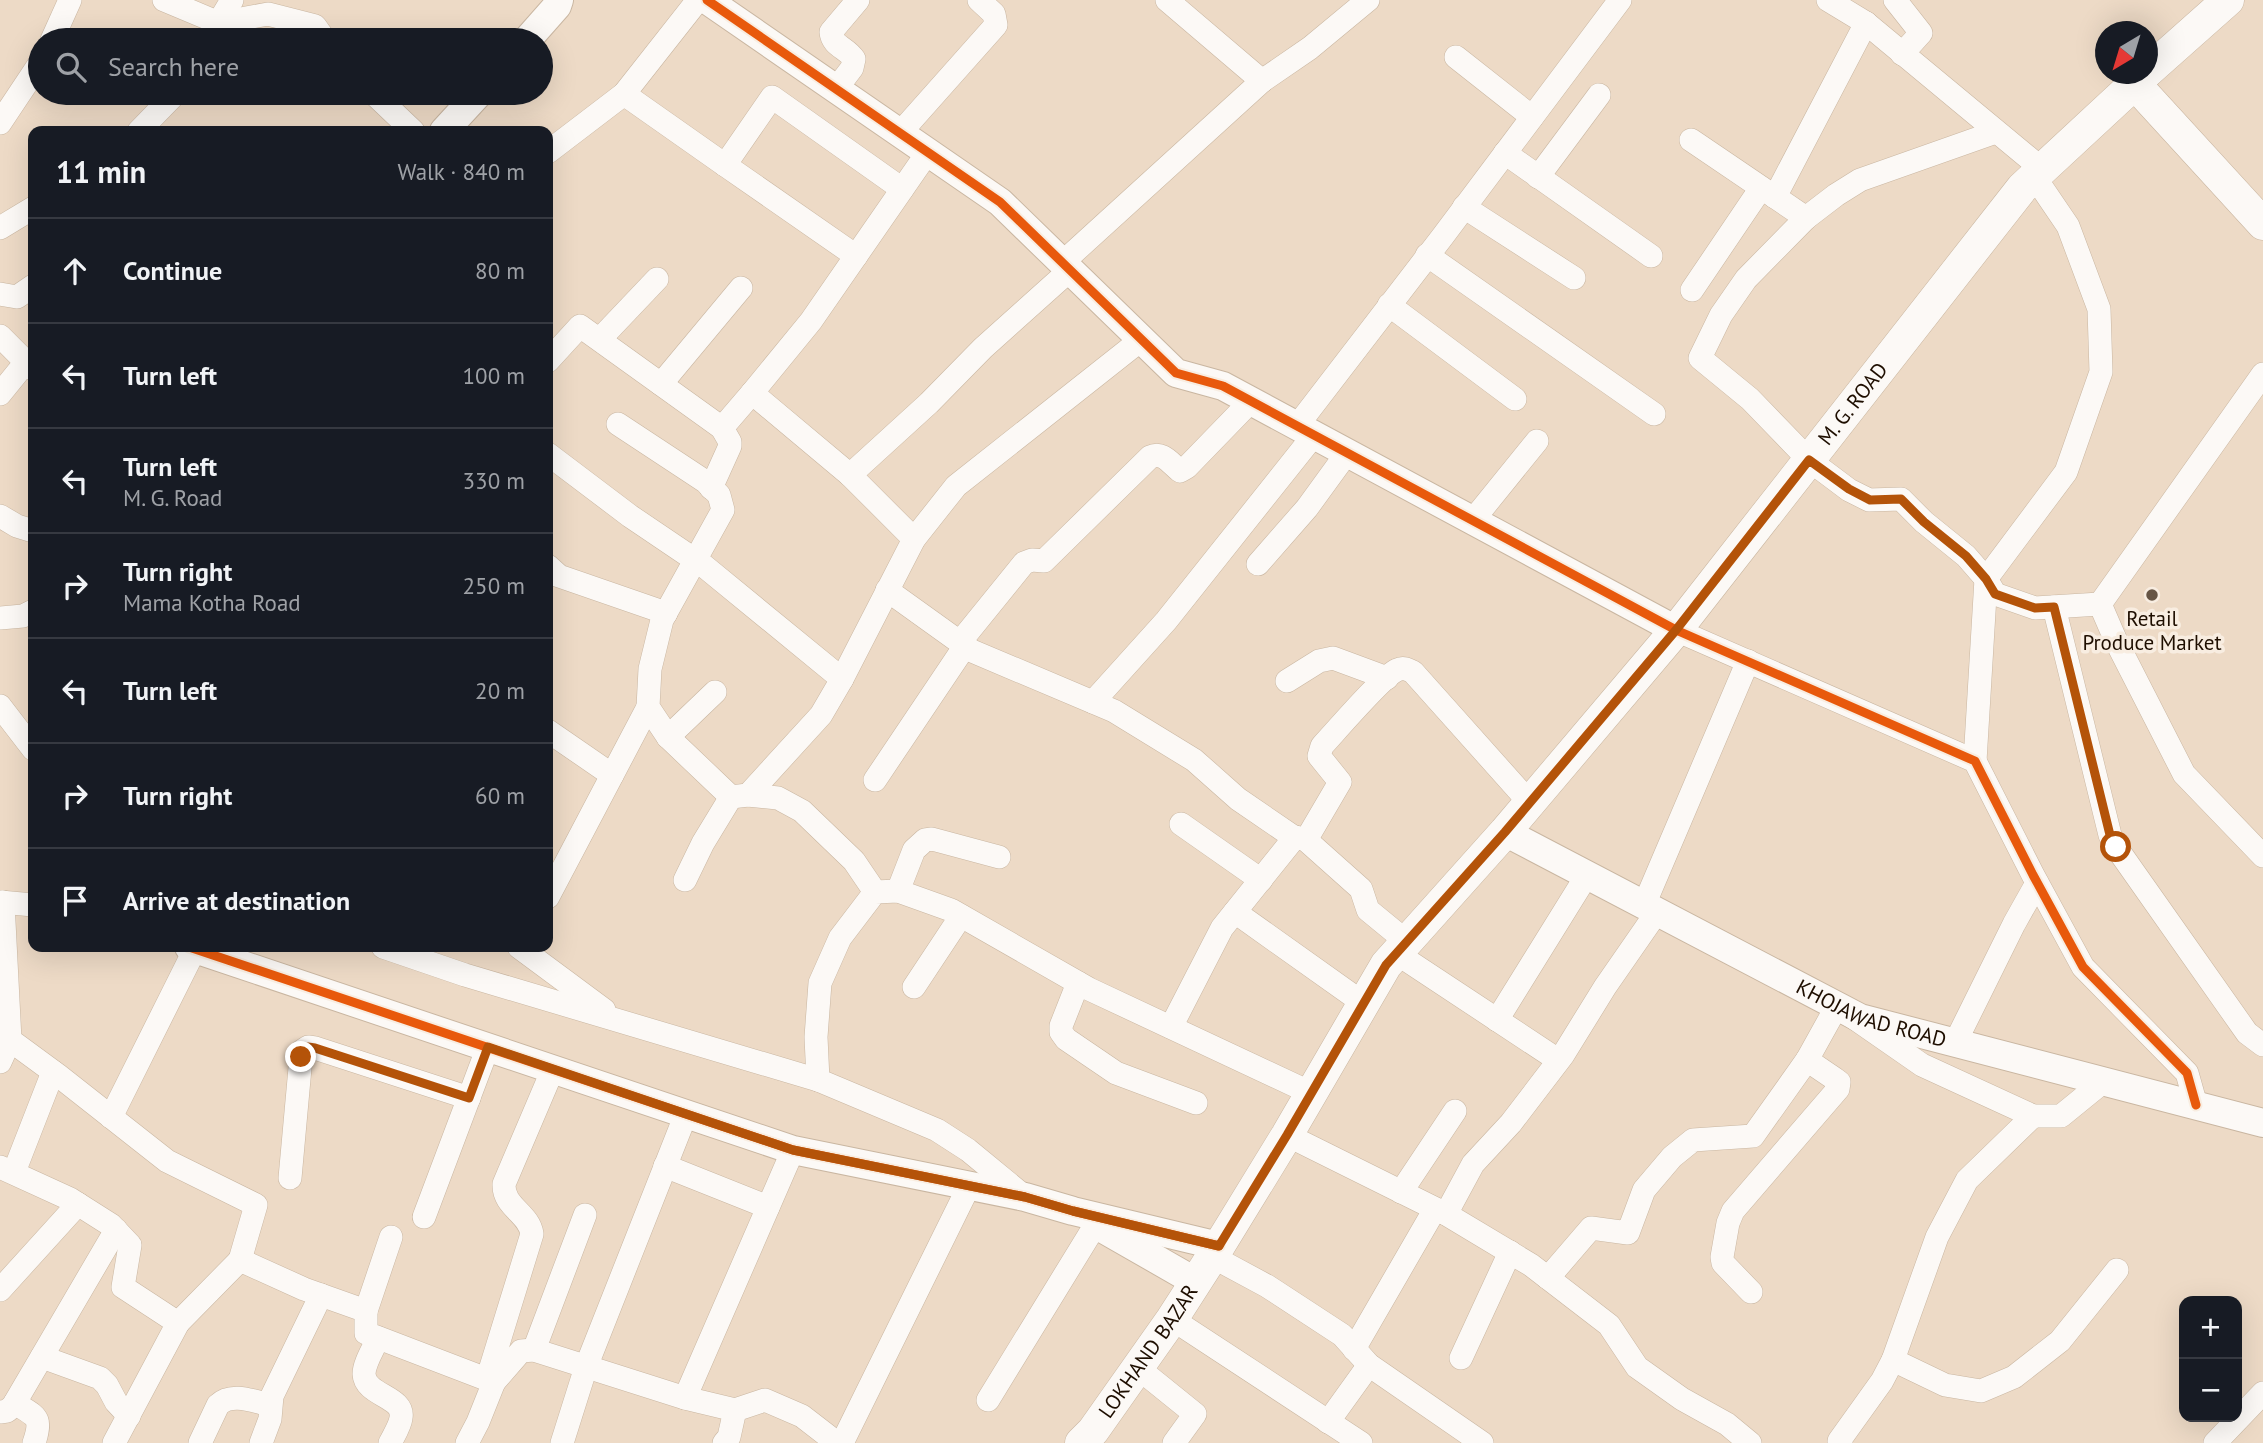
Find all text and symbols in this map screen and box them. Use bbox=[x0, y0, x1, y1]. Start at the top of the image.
north arrow bbox=[2095, 21, 2158, 84]
search box bbox=[28, 28, 553, 105]
icon: search bbox=[52, 48, 90, 86]
text: Search here bbox=[108, 50, 239, 83]
text: 11 min bbox=[56, 152, 146, 191]
text: Walk · 840 m bbox=[398, 157, 525, 186]
icon: ahead bbox=[56, 252, 94, 290]
text: Continue bbox=[123, 254, 222, 287]
text: 80 m bbox=[475, 256, 525, 285]
icon: left bbox=[56, 357, 94, 395]
street label: M. G. ROAD bbox=[1812, 357, 1893, 450]
text: Turn left bbox=[123, 359, 217, 392]
text: 100 m bbox=[463, 361, 525, 390]
text: Turn left bbox=[123, 450, 217, 483]
icon: left bbox=[56, 462, 94, 500]
text: 330 m bbox=[463, 466, 525, 495]
text: M. G. Road bbox=[123, 483, 223, 512]
text: Turn right bbox=[123, 555, 232, 588]
icon: right bbox=[56, 567, 94, 605]
text: 250 m bbox=[463, 571, 525, 600]
marker: Retail Produce Market bbox=[2144, 587, 2160, 603]
text: Mama Kotha Road bbox=[123, 588, 301, 617]
place label: Retail Produce Market bbox=[2082, 605, 2222, 656]
icon: left bbox=[56, 672, 94, 710]
text: Turn left bbox=[123, 674, 217, 707]
text: 20 m bbox=[475, 676, 525, 705]
icon: right bbox=[56, 777, 94, 815]
text: Turn right bbox=[123, 779, 232, 812]
text: 60 m bbox=[475, 781, 525, 810]
route start bbox=[2100, 831, 2131, 862]
icon: arrive bbox=[56, 882, 94, 920]
text: Arrive at destination bbox=[123, 884, 350, 917]
street label: KHOJAWAD ROAD bbox=[1792, 973, 1949, 1053]
route end bbox=[285, 1041, 316, 1072]
street label: LOKHAND BAZAR bbox=[1092, 1279, 1204, 1423]
map controls bbox=[2179, 1296, 2242, 1422]
button: + bbox=[2179, 1296, 2242, 1359]
button: − bbox=[2179, 1359, 2242, 1422]

